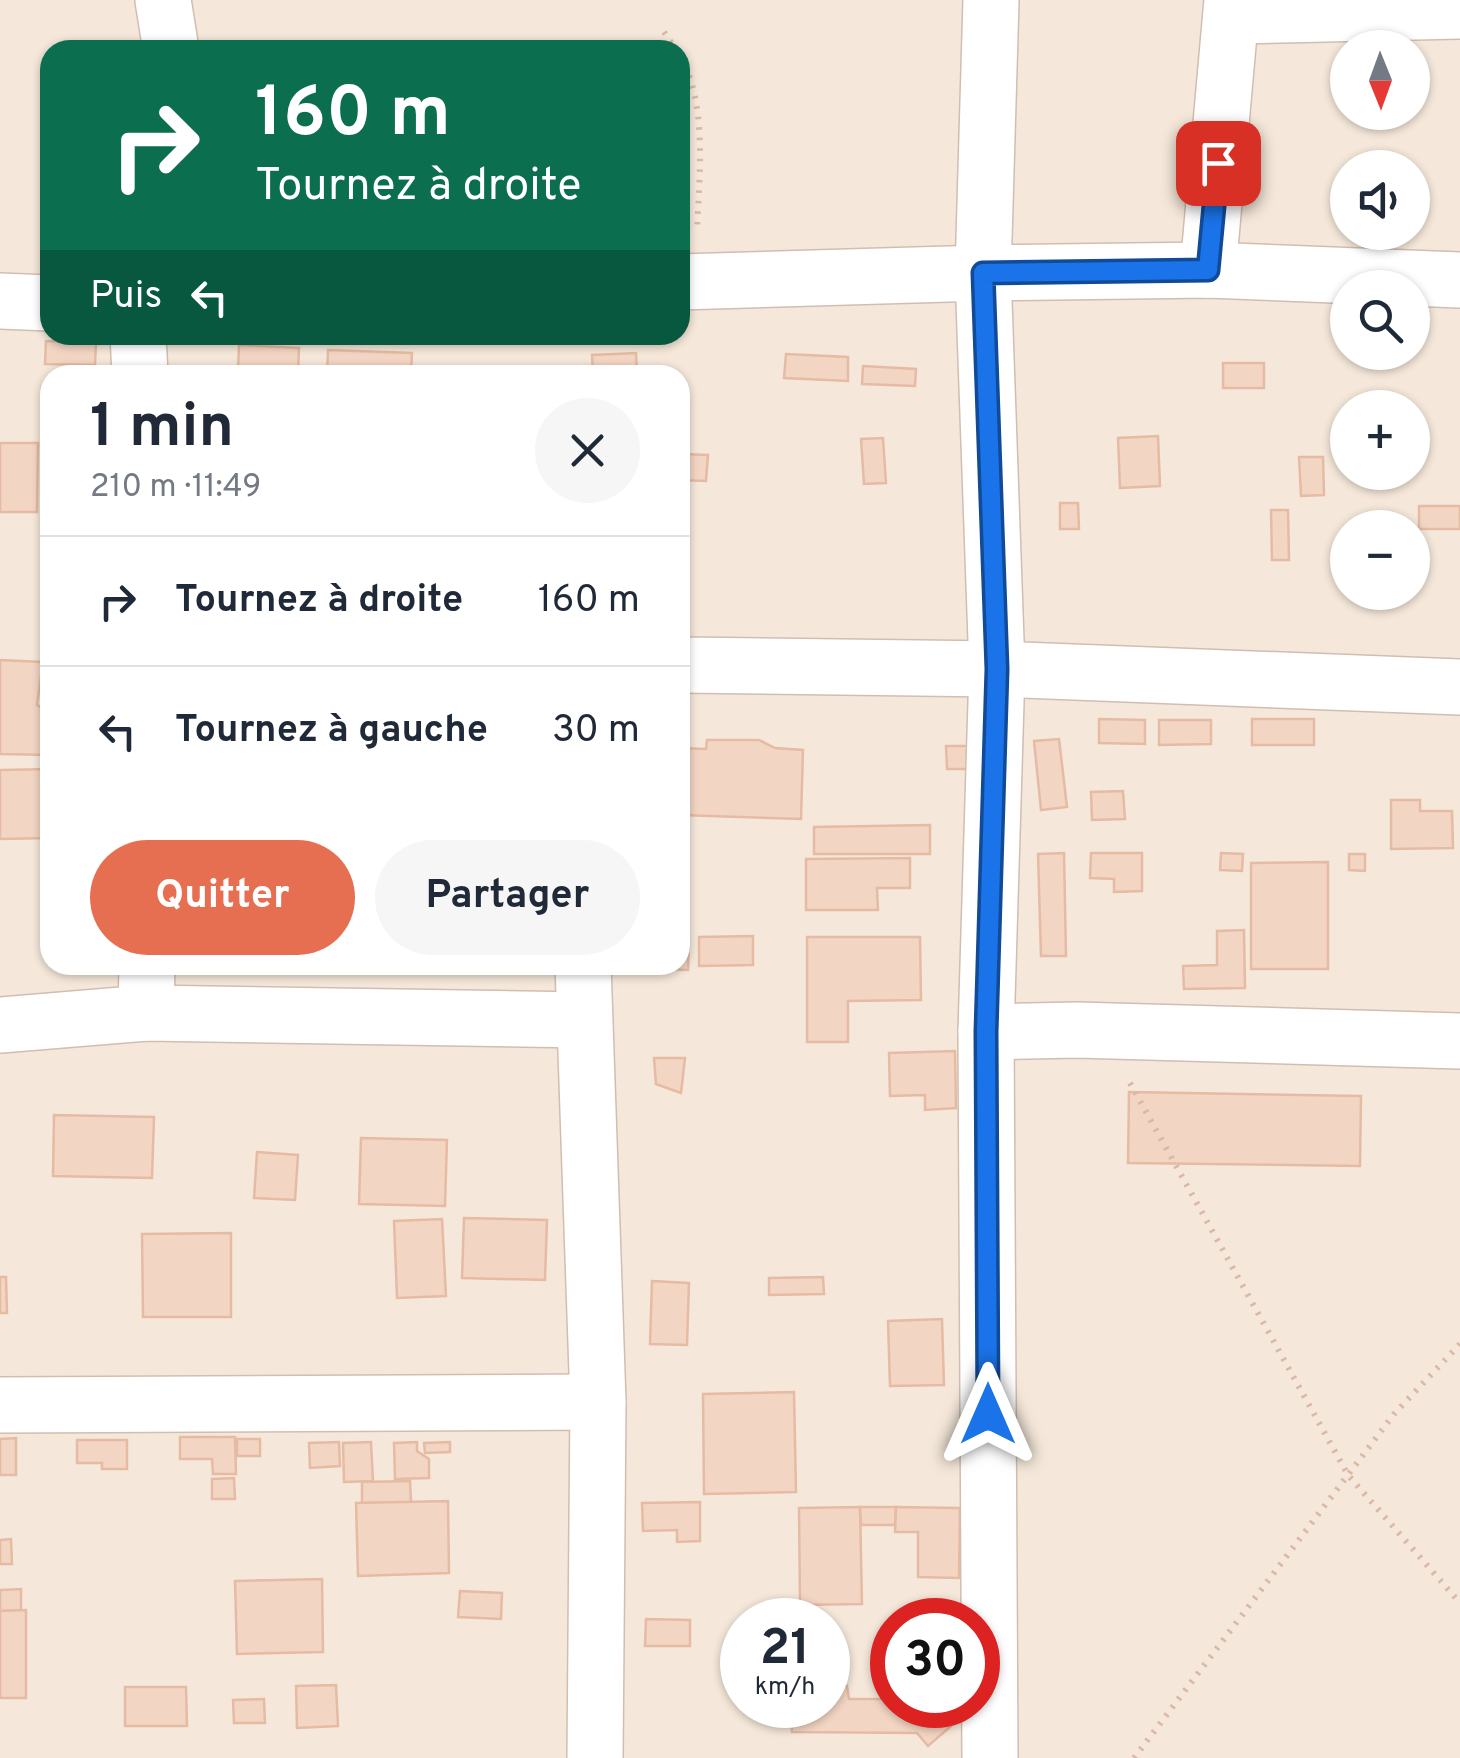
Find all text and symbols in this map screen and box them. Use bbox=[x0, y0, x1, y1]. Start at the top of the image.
north arrow bbox=[1330, 30, 1430, 130]
map controls bbox=[1330, 30, 1430, 610]
text: 160 m bbox=[255, 72, 451, 161]
icon: right bbox=[90, 80, 220, 210]
pin bbox=[1176, 121, 1261, 206]
icon: arrive bbox=[1191, 136, 1246, 191]
button: sound bbox=[1330, 150, 1430, 250]
text: Tournez à droite bbox=[255, 159, 582, 216]
icon: left bbox=[182, 270, 237, 325]
button: search bbox=[1330, 270, 1430, 370]
text: Puis bbox=[90, 273, 162, 322]
button: + bbox=[1330, 390, 1430, 490]
text: 1 min bbox=[90, 392, 234, 468]
button: close bbox=[535, 398, 640, 503]
text: 210 m · 11:49 bbox=[90, 468, 261, 508]
button: − bbox=[1330, 510, 1430, 610]
icon: right bbox=[90, 574, 145, 629]
text: Tournez à droite bbox=[175, 577, 463, 626]
text: 160 m bbox=[538, 577, 640, 626]
icon: left bbox=[90, 704, 145, 759]
text: Tournez à gauche bbox=[175, 707, 488, 756]
text: 30 m bbox=[552, 707, 640, 756]
button: Quitter bbox=[90, 840, 355, 955]
button: Partager bbox=[375, 840, 640, 955]
position arrow bbox=[936, 1362, 1040, 1466]
speed limit sign: 30 bbox=[870, 1598, 1000, 1728]
text: 21 bbox=[760, 1619, 810, 1682]
text: km/h bbox=[755, 1672, 815, 1704]

